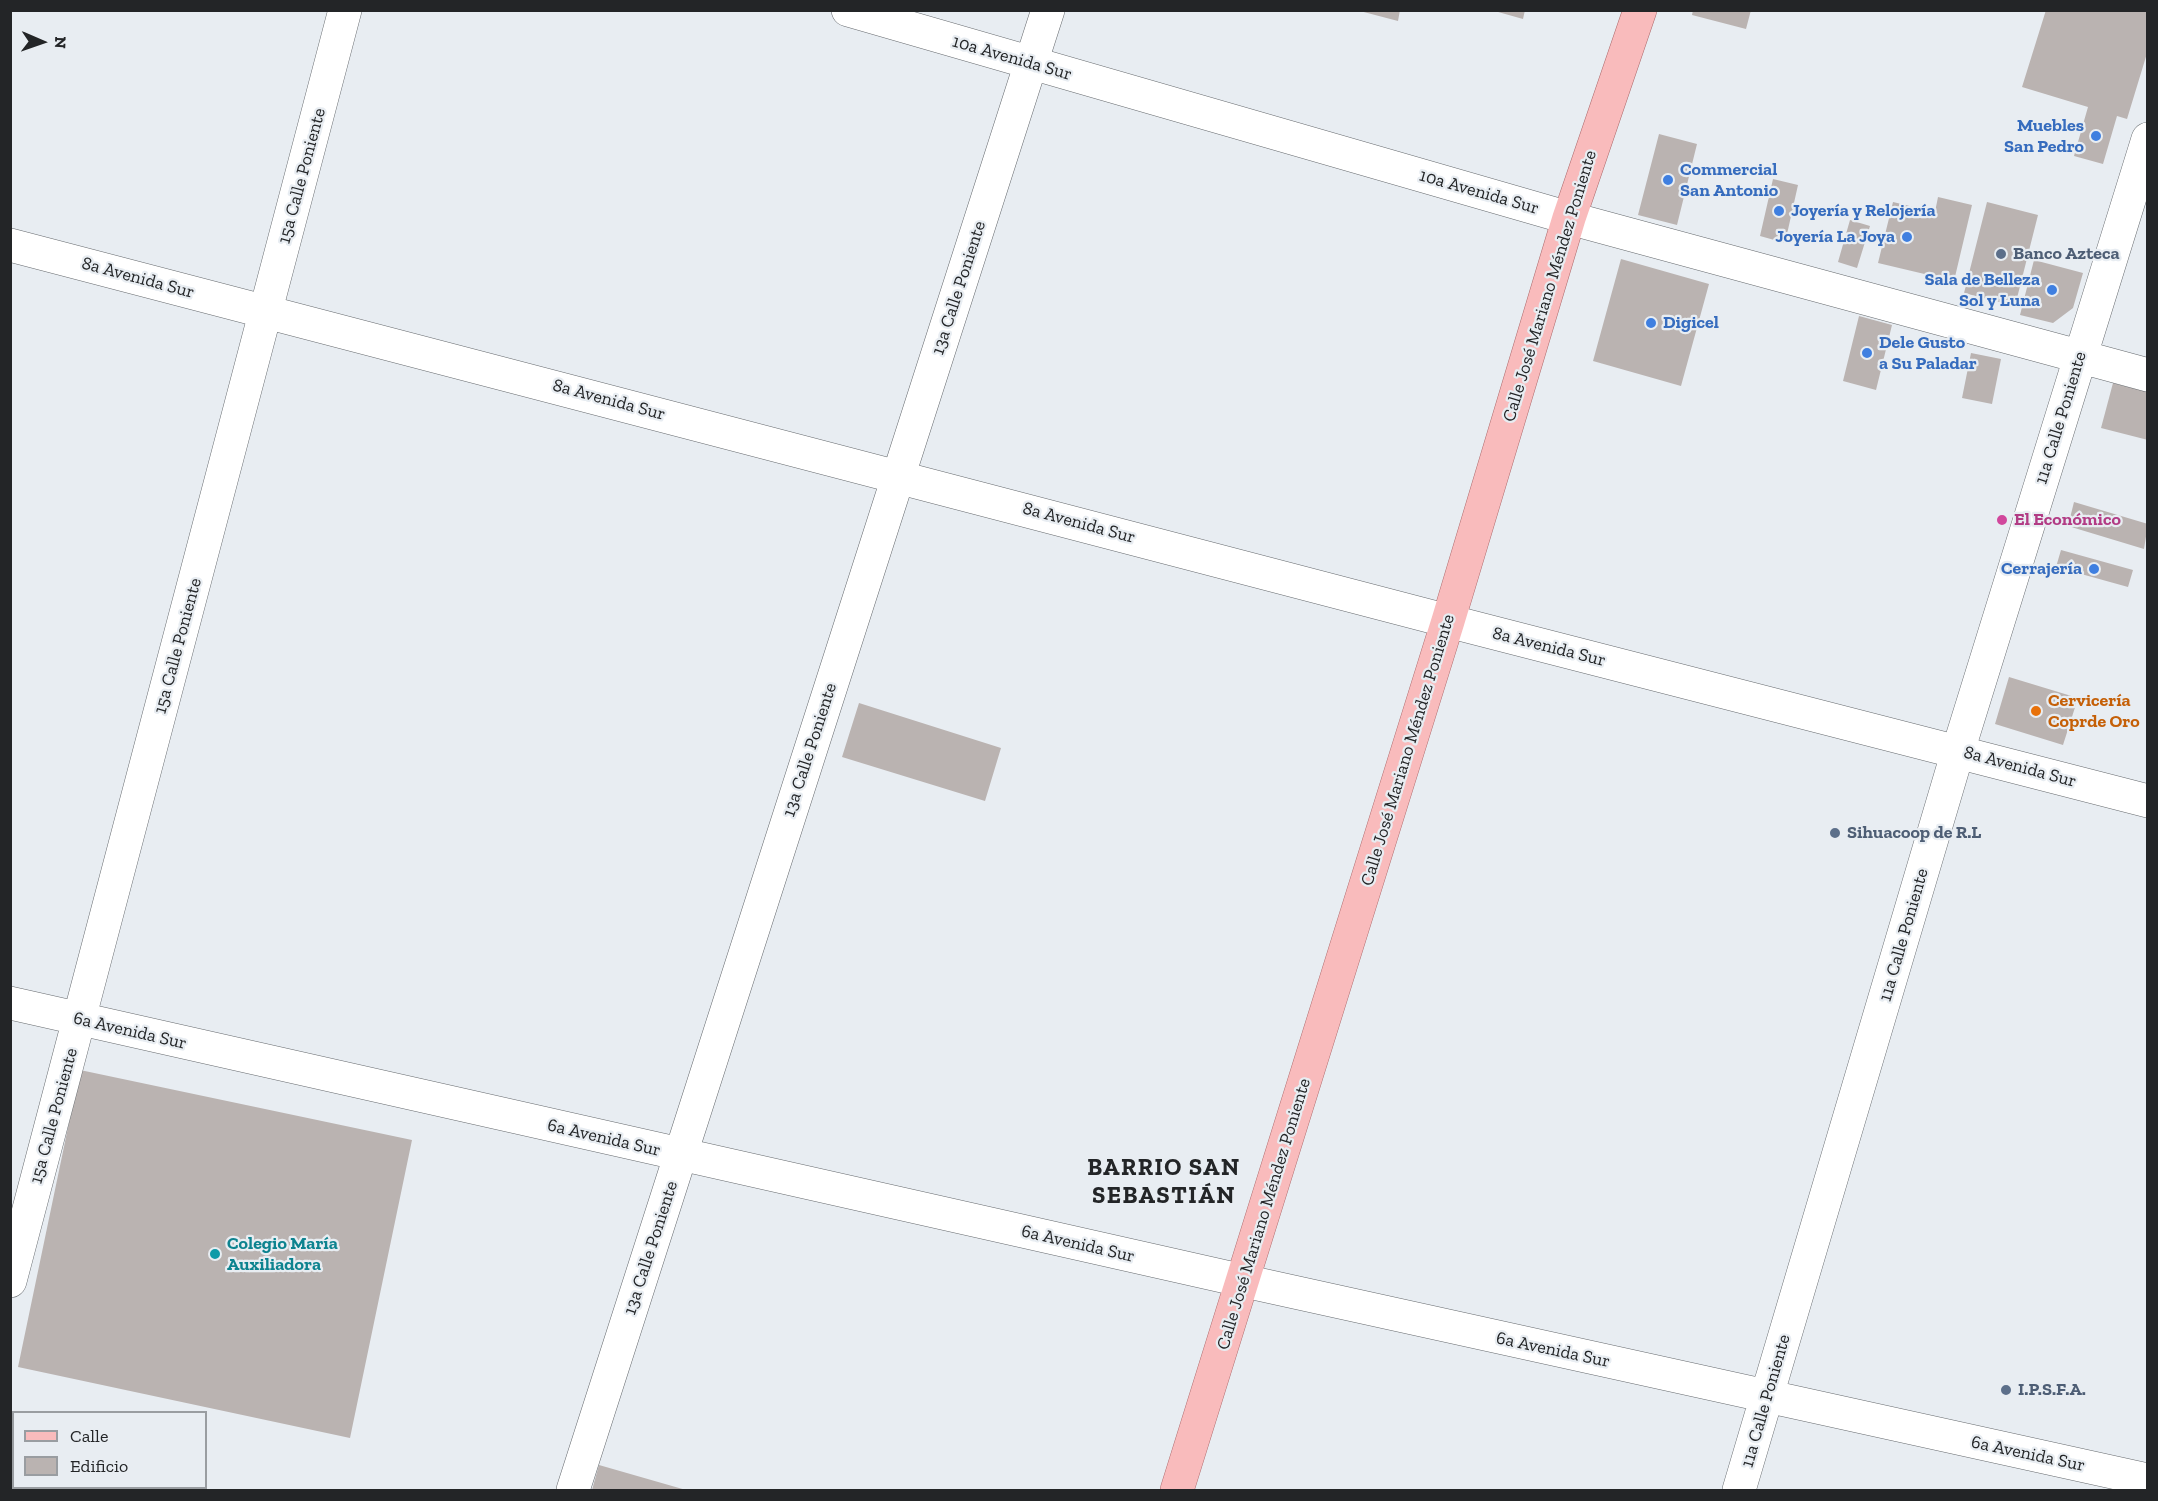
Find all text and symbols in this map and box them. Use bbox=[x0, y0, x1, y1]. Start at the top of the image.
north arrow bbox=[12, 12, 72, 72]
street label: 10a Avenida Sur bbox=[950, 31, 1074, 85]
text: N bbox=[51, 36, 70, 49]
street label: 15a Calle Poniente bbox=[273, 106, 331, 246]
place label: Muebles San Pedro bbox=[2004, 115, 2084, 158]
marker: Muebles San Pedro bbox=[2089, 129, 2103, 143]
street label: Calle José Mariano Méndez Poniente bbox=[1498, 148, 1602, 424]
place label: Commercial San Antonio bbox=[1680, 159, 1778, 201]
street label: 10a Avenida Sur bbox=[1417, 165, 1541, 219]
marker: Commercial San Antonio bbox=[1661, 173, 1675, 187]
place label: Joyería y Relojería bbox=[1791, 200, 1936, 222]
marker: Joyería y Relojería bbox=[1772, 204, 1786, 218]
street label: 13a Calle Poniente bbox=[927, 218, 991, 358]
place label: Joyería La Joya bbox=[1775, 226, 1895, 248]
marker: Joyería La Joya bbox=[1900, 230, 1914, 244]
place label: Banco Azteca bbox=[2013, 243, 2120, 265]
marker: Banco Azteca bbox=[1994, 247, 2008, 261]
street label: 8a Avenida Sur bbox=[79, 253, 197, 303]
place label: Sala de Belleza Sol y Luna bbox=[1924, 269, 2040, 312]
marker: Sala de Belleza Sol y Luna bbox=[2045, 283, 2059, 297]
place label: Digicel bbox=[1663, 312, 1719, 334]
marker: Digicel bbox=[1644, 316, 1658, 330]
place label: Dele Gusto a Su Paladar bbox=[1879, 332, 1977, 374]
marker: Dele Gusto a Su Paladar bbox=[1860, 346, 1874, 360]
street label: 11a Calle Poniente bbox=[2031, 349, 2091, 487]
street label: 8a Avenida Sur bbox=[550, 375, 668, 425]
street label: 8a Avenida Sur bbox=[1020, 498, 1138, 548]
place label: El Económico bbox=[2014, 509, 2121, 531]
marker: El Económico bbox=[1995, 513, 2009, 527]
place label: Cerrajería bbox=[2001, 558, 2082, 580]
marker: Cerrajería bbox=[2087, 562, 2101, 576]
street label: 15a Calle Poniente bbox=[149, 576, 207, 716]
street label: Calle José Mariano Méndez Poniente bbox=[1356, 612, 1460, 888]
street label: 8a Avenida Sur bbox=[1490, 623, 1608, 671]
street label: 13a Calle Poniente bbox=[778, 680, 842, 820]
place label: Cervicería Coprde Oro bbox=[2048, 690, 2140, 732]
marker: Cervicería Coprde Oro bbox=[2029, 704, 2043, 718]
street label: 8a Avenida Sur bbox=[1961, 742, 2079, 792]
place label: Sihuacoop de R.L bbox=[1847, 822, 1981, 844]
marker: Sihuacoop de R.L bbox=[1828, 826, 1842, 840]
street label: 11a Calle Poniente bbox=[1875, 866, 1933, 1004]
street label: 6a Avenida Sur bbox=[71, 1007, 189, 1055]
street label: 15a Calle Poniente bbox=[25, 1046, 83, 1186]
street label: Calle José Mariano Méndez Poniente bbox=[1212, 1076, 1316, 1352]
street label: 6a Avenida Sur bbox=[545, 1114, 663, 1162]
district label: BARRIO SAN SEBASTIÁN bbox=[1087, 1154, 1241, 1210]
street label: 13a Calle Poniente bbox=[619, 1178, 683, 1318]
street label: 6a Avenida Sur bbox=[1019, 1220, 1137, 1268]
place label: Colegio María Auxiliadora bbox=[227, 1233, 338, 1276]
marker: Colegio María Auxiliadora bbox=[208, 1247, 222, 1261]
street label: 6a Avenida Sur bbox=[1494, 1327, 1612, 1373]
street label: 11a Calle Poniente bbox=[1737, 1332, 1795, 1470]
place label: I.P.S.F.A. bbox=[2018, 1379, 2086, 1401]
marker: I.P.S.F.A. bbox=[1999, 1383, 2013, 1397]
legend bbox=[12, 1411, 207, 1489]
text: Calle bbox=[70, 1425, 108, 1447]
street label: 6a Avenida Sur bbox=[1969, 1431, 2087, 1477]
text: Edificio bbox=[70, 1455, 128, 1477]

